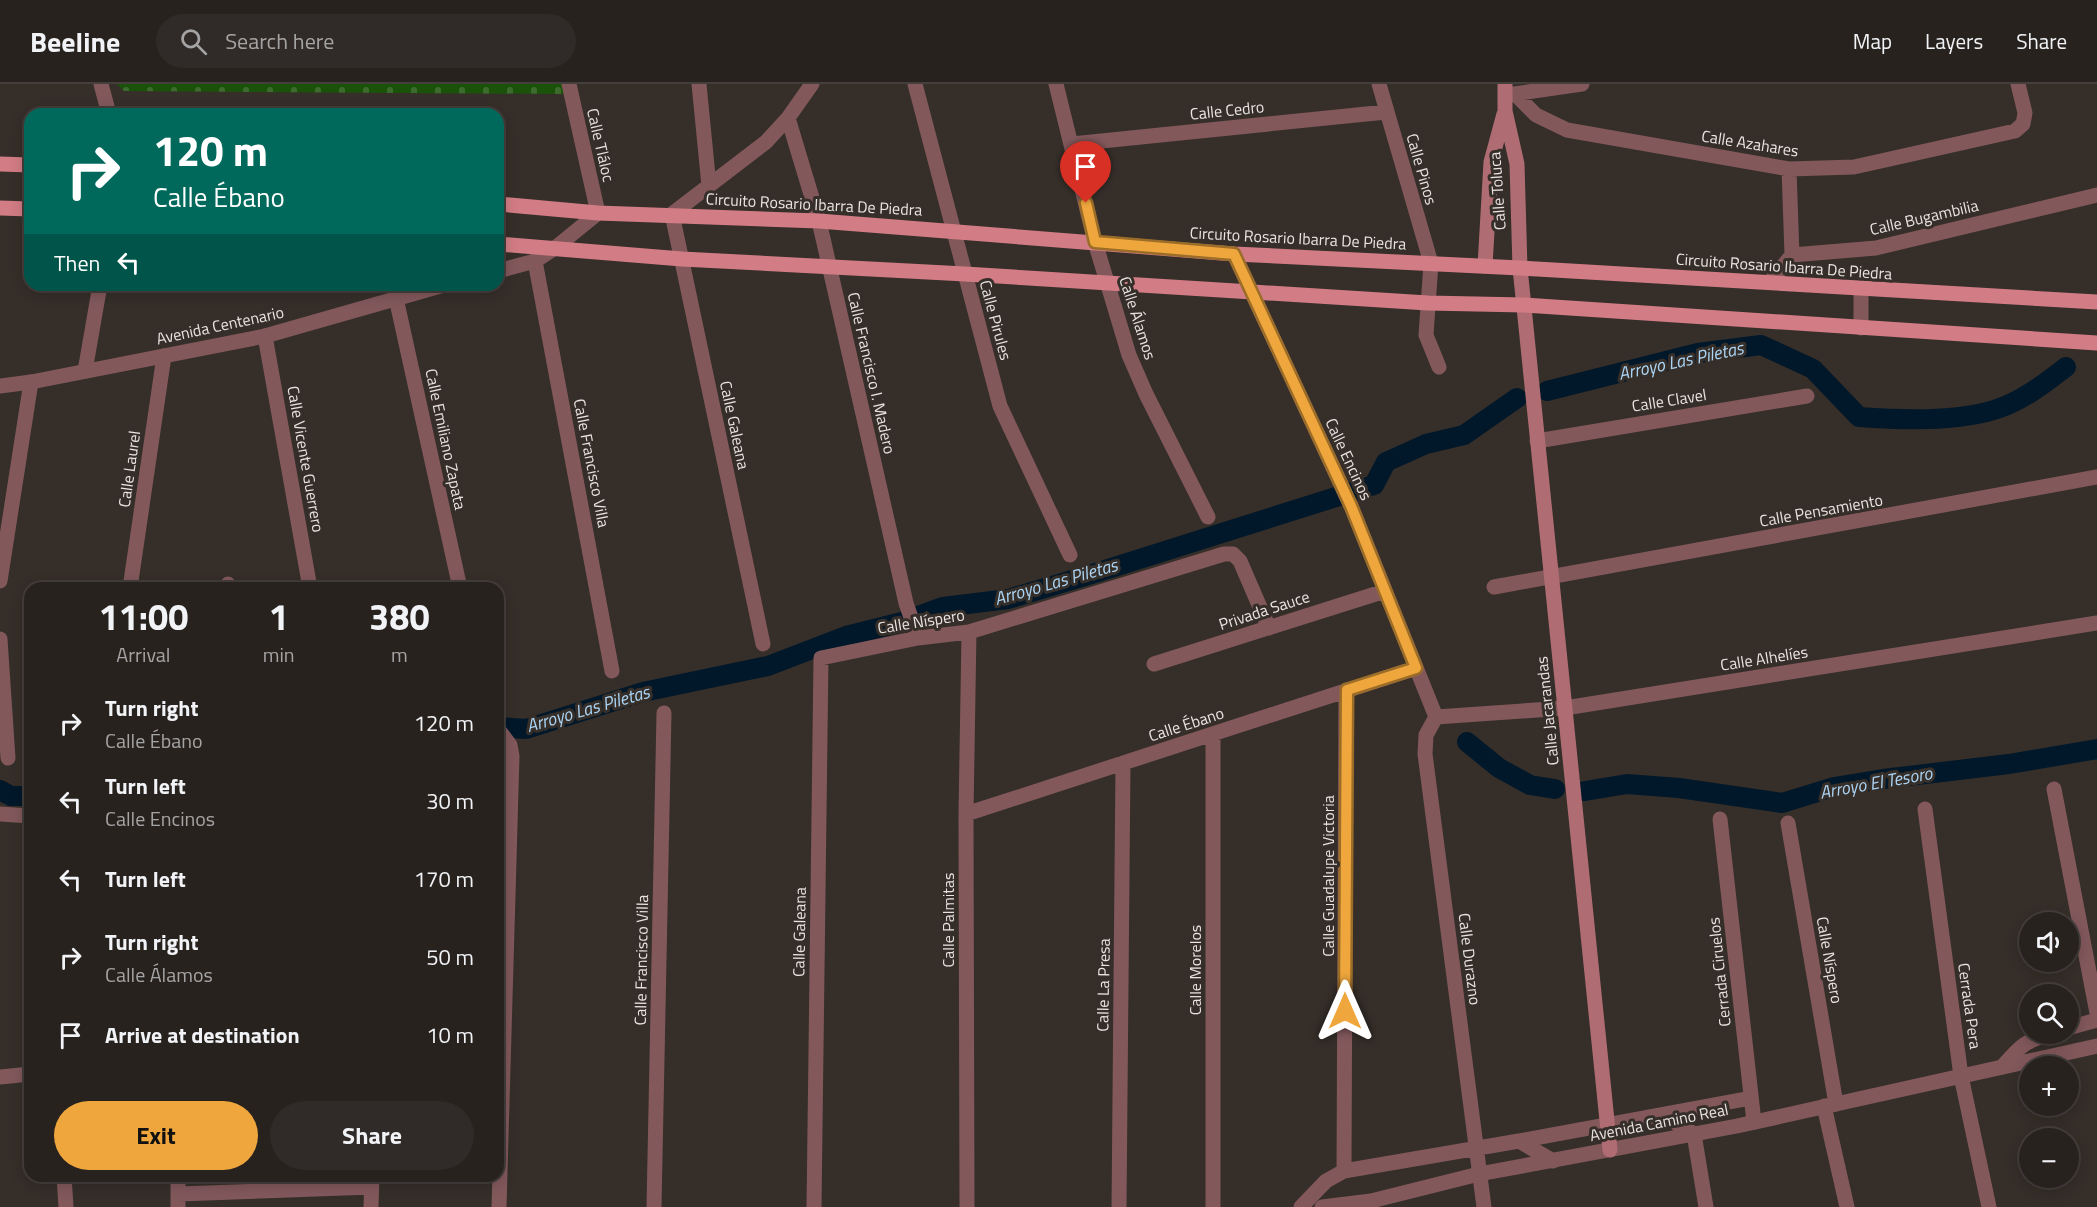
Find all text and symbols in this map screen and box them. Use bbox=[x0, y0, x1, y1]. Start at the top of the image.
search box bbox=[156, 14, 576, 68]
text: Beeline bbox=[30, 20, 120, 63]
text: Search here bbox=[225, 24, 334, 58]
icon: search bbox=[177, 25, 210, 58]
text: Map bbox=[1853, 25, 1892, 57]
text: Layers bbox=[1925, 25, 1983, 57]
text: Share bbox=[2016, 25, 2067, 57]
street label: Calle Cedro bbox=[1189, 94, 1265, 126]
street label: Calle Tláloc bbox=[581, 106, 621, 184]
text: 120 m bbox=[153, 118, 268, 182]
street label: Calle Azahares bbox=[1700, 123, 1800, 163]
street label: Calle Pinos bbox=[1400, 131, 1444, 207]
icon: right bbox=[54, 132, 132, 210]
pin bbox=[1060, 141, 1111, 203]
icon: arrive bbox=[1069, 150, 1102, 183]
street label: Calle Toluca bbox=[1482, 151, 1512, 231]
text: Calle Ébano bbox=[153, 176, 285, 217]
street label: Circuito Rosario Ibarra De Piedra bbox=[705, 186, 923, 222]
street label: Calle Bugambilia bbox=[1867, 193, 1981, 241]
street label: Circuito Rosario Ibarra De Piedra bbox=[1189, 220, 1407, 256]
text: Then bbox=[54, 246, 100, 280]
icon: left bbox=[112, 246, 145, 279]
street label: Circuito Rosario Ibarra De Piedra bbox=[1675, 246, 1893, 286]
street label: Calle Álamos bbox=[1113, 273, 1163, 363]
street label: Calle Pirules bbox=[974, 277, 1018, 363]
street label: Calle Francisco I. Madero bbox=[842, 290, 902, 456]
street label: Avenida Centenario bbox=[154, 300, 286, 350]
water label: Arroyo Las Piletas bbox=[1616, 334, 1747, 387]
street label: Calle Emiliano Zapata bbox=[419, 366, 473, 512]
street label: Calle Galeana bbox=[714, 378, 756, 472]
street label: Calle Clavel bbox=[1630, 382, 1708, 418]
street label: Calle Vicente Guerrero bbox=[281, 384, 331, 534]
street label: Calle Francisco Villa bbox=[568, 396, 616, 530]
street label: Calle Encinos bbox=[1320, 414, 1378, 504]
street label: Calle Laurel bbox=[112, 429, 146, 509]
street label: Calle Pensamiento bbox=[1757, 487, 1885, 533]
water label: Arroyo Las Piletas bbox=[991, 551, 1122, 612]
street label: Privada Sauce bbox=[1215, 584, 1313, 636]
text: 11:00 bbox=[98, 589, 188, 644]
text: 1 bbox=[269, 589, 289, 644]
text: 380 bbox=[369, 589, 430, 644]
street label: Calle Níspero bbox=[876, 602, 966, 640]
text: Arrival bbox=[116, 639, 171, 670]
text: min bbox=[263, 639, 295, 670]
text: m bbox=[391, 639, 408, 670]
street label: Calle Alhelíes bbox=[1718, 639, 1810, 677]
street label: Calle Jacarandas bbox=[1529, 655, 1565, 767]
water label: Arroyo Las Piletas bbox=[523, 678, 654, 739]
text: Turn right bbox=[105, 691, 199, 725]
street label: Calle Ébano bbox=[1145, 701, 1227, 747]
text: 120 m bbox=[414, 706, 474, 740]
icon: right bbox=[54, 707, 87, 740]
text: Calle Ébano bbox=[105, 725, 203, 756]
water label: Arroyo El Tesoro bbox=[1818, 759, 1935, 806]
text: Turn left bbox=[105, 769, 186, 803]
text: 30 m bbox=[426, 784, 474, 818]
icon: left bbox=[54, 785, 87, 818]
street label: Calle Guadalupe Victoria bbox=[1316, 795, 1340, 957]
text: Calle Encinos bbox=[105, 803, 215, 834]
text: Turn left bbox=[105, 862, 186, 896]
text: 170 m bbox=[414, 862, 474, 896]
icon: left bbox=[54, 863, 87, 896]
street label: Calle Palmitas bbox=[936, 873, 960, 967]
street label: Calle Galeana bbox=[786, 887, 812, 977]
street label: Calle Francisco Villa bbox=[628, 894, 654, 1026]
street label: Calle Durazno bbox=[1452, 912, 1488, 1006]
map controls bbox=[2019, 912, 2079, 1188]
button: sound bbox=[2019, 912, 2079, 972]
street label: Calle Níspero bbox=[1811, 915, 1849, 1005]
street label: Cerrada Ciruelos bbox=[1701, 916, 1737, 1028]
text: Turn right bbox=[105, 925, 199, 959]
street label: Calle Morelos bbox=[1183, 925, 1207, 1015]
street label: Calle La Presa bbox=[1090, 938, 1116, 1032]
text: 50 m bbox=[426, 940, 474, 974]
icon: right bbox=[54, 941, 87, 974]
text: Calle Álamos bbox=[105, 959, 213, 990]
street label: Cerrada Pera bbox=[1952, 961, 1988, 1051]
position arrow bbox=[1313, 979, 1377, 1043]
button: search bbox=[2019, 984, 2079, 1044]
text: Arrive at destination bbox=[105, 1018, 300, 1052]
text: 10 m bbox=[426, 1018, 474, 1052]
icon: arrive bbox=[54, 1019, 87, 1052]
button: + bbox=[2019, 1056, 2079, 1116]
street label: Avenida Camino Real bbox=[1588, 1097, 1730, 1147]
button: Exit bbox=[54, 1101, 258, 1170]
button: Share bbox=[270, 1101, 474, 1170]
button: − bbox=[2019, 1128, 2079, 1188]

